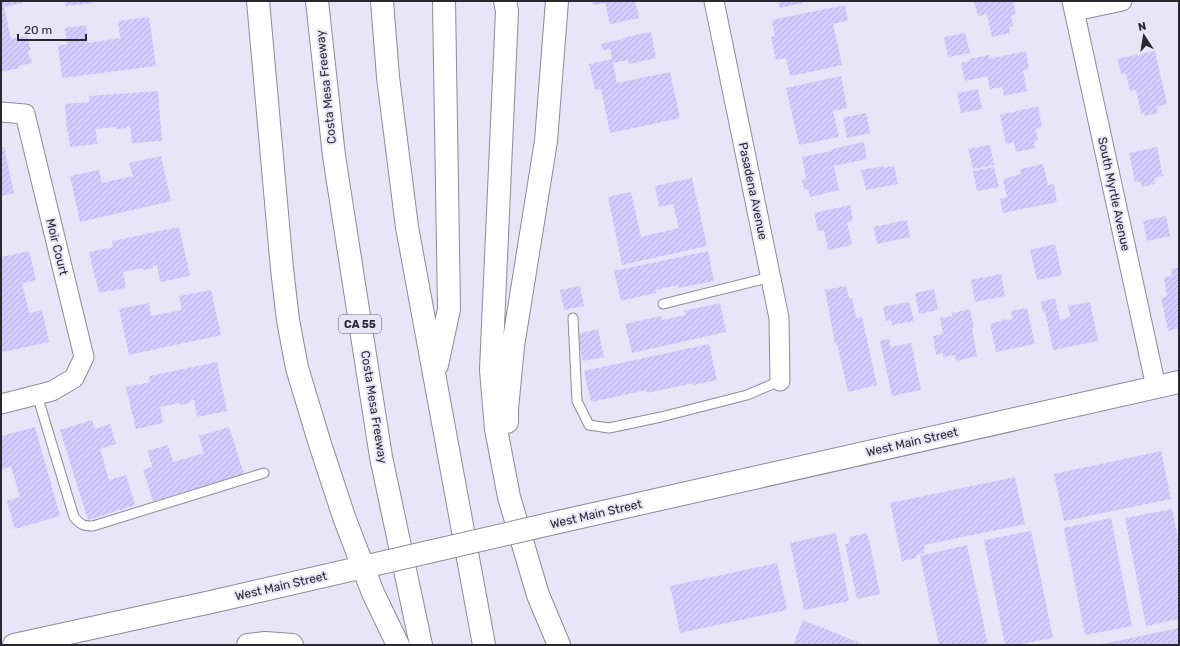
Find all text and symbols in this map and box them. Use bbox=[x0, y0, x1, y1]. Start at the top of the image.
scale bar bbox=[18, 16, 86, 42]
north arrow bbox=[1124, 16, 1164, 56]
text: N bbox=[1137, 20, 1147, 34]
text: 20 m bbox=[24, 23, 52, 37]
street label: Costa Mesa Freeway bbox=[313, 29, 339, 145]
street label: South Myrtle Avenue bbox=[1095, 136, 1133, 253]
street label: Pasadena Avenue bbox=[736, 141, 770, 241]
street label: Moir Court bbox=[43, 217, 71, 277]
road number: CA 55 bbox=[339, 315, 381, 333]
street label: Costa Mesa Freeway bbox=[358, 349, 390, 465]
street label: West Main Street bbox=[865, 425, 960, 459]
street label: West Main Street bbox=[549, 497, 644, 531]
street label: West Main Street bbox=[234, 569, 329, 603]

